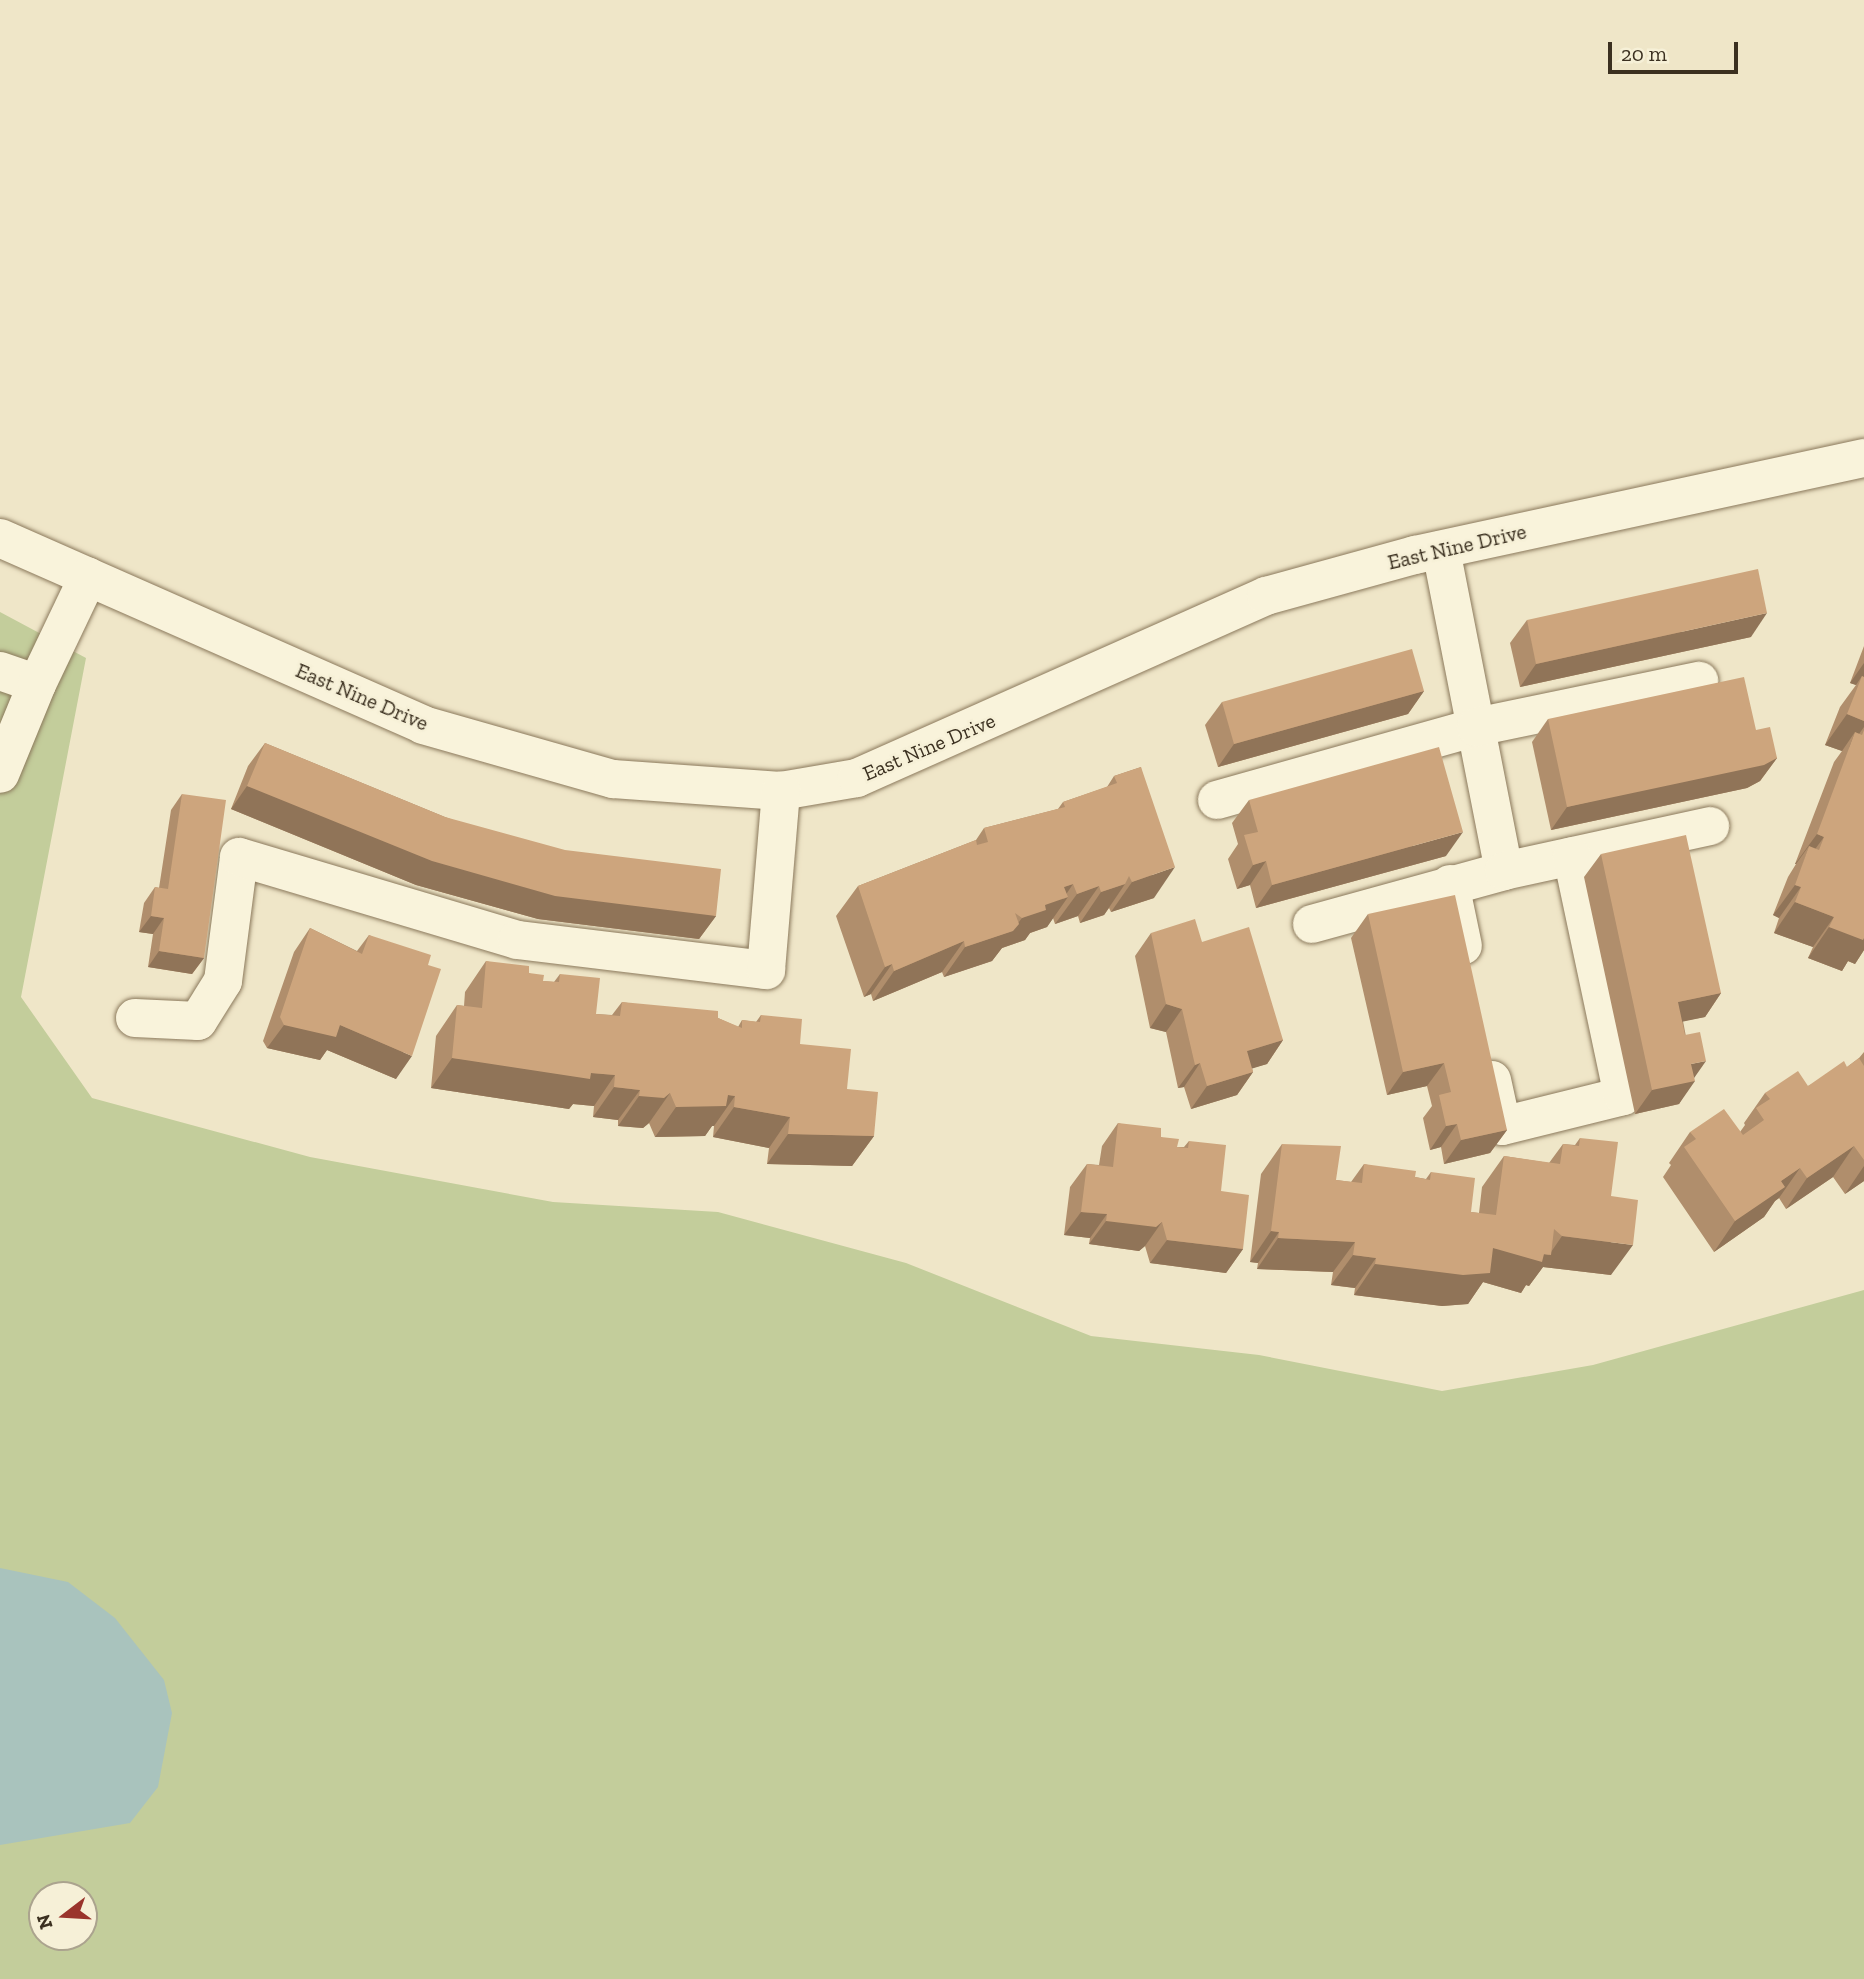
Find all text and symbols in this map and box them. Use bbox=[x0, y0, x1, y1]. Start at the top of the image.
scale bar bbox=[1612, 28, 1742, 72]
text: 20 m bbox=[1621, 41, 1667, 66]
street label: East Nine Drive bbox=[1385, 519, 1529, 575]
street label: East Nine Drive bbox=[292, 658, 432, 736]
street label: East Nine Drive bbox=[859, 708, 999, 786]
north arrow bbox=[28, 1881, 98, 1951]
text: N bbox=[31, 1911, 57, 1932]

